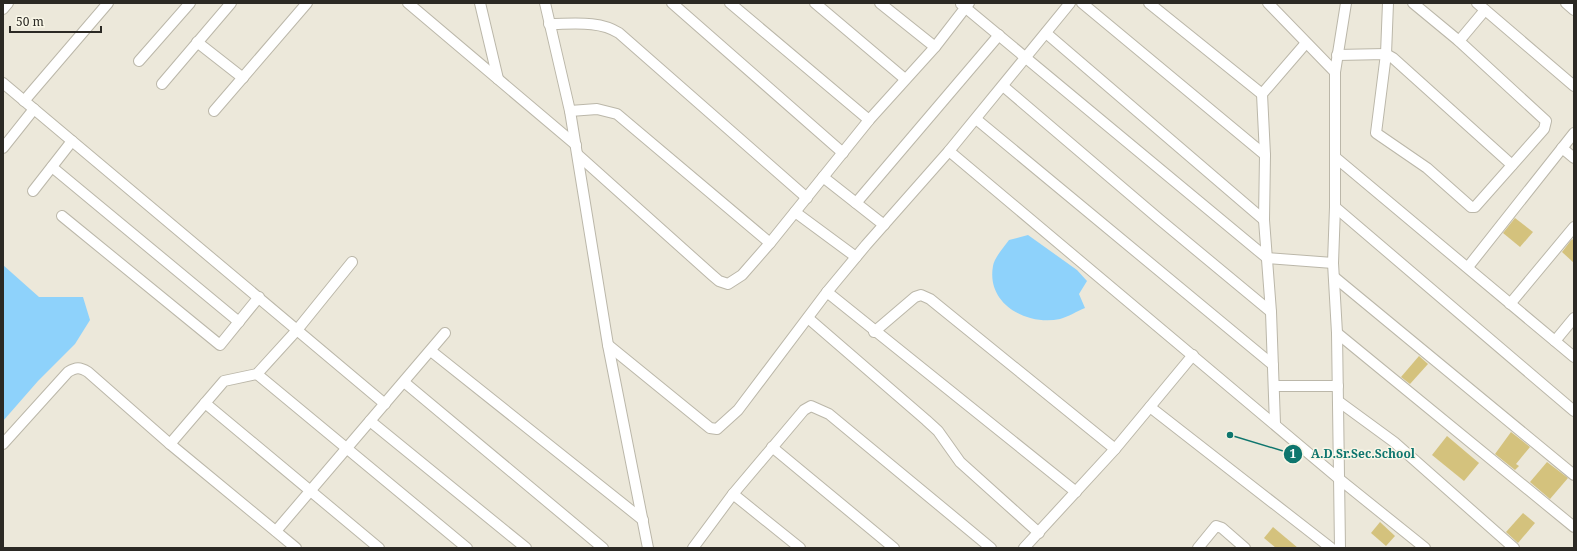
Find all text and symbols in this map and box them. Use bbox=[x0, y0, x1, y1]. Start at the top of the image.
scale bar bbox=[10, 8, 101, 34]
text: 50 m bbox=[16, 13, 44, 30]
callout: A.D.Sr.Sec.School bbox=[1283, 442, 1423, 466]
text: 1 bbox=[1290, 445, 1297, 462]
text: A.D.Sr.Sec.School bbox=[1311, 445, 1416, 462]

